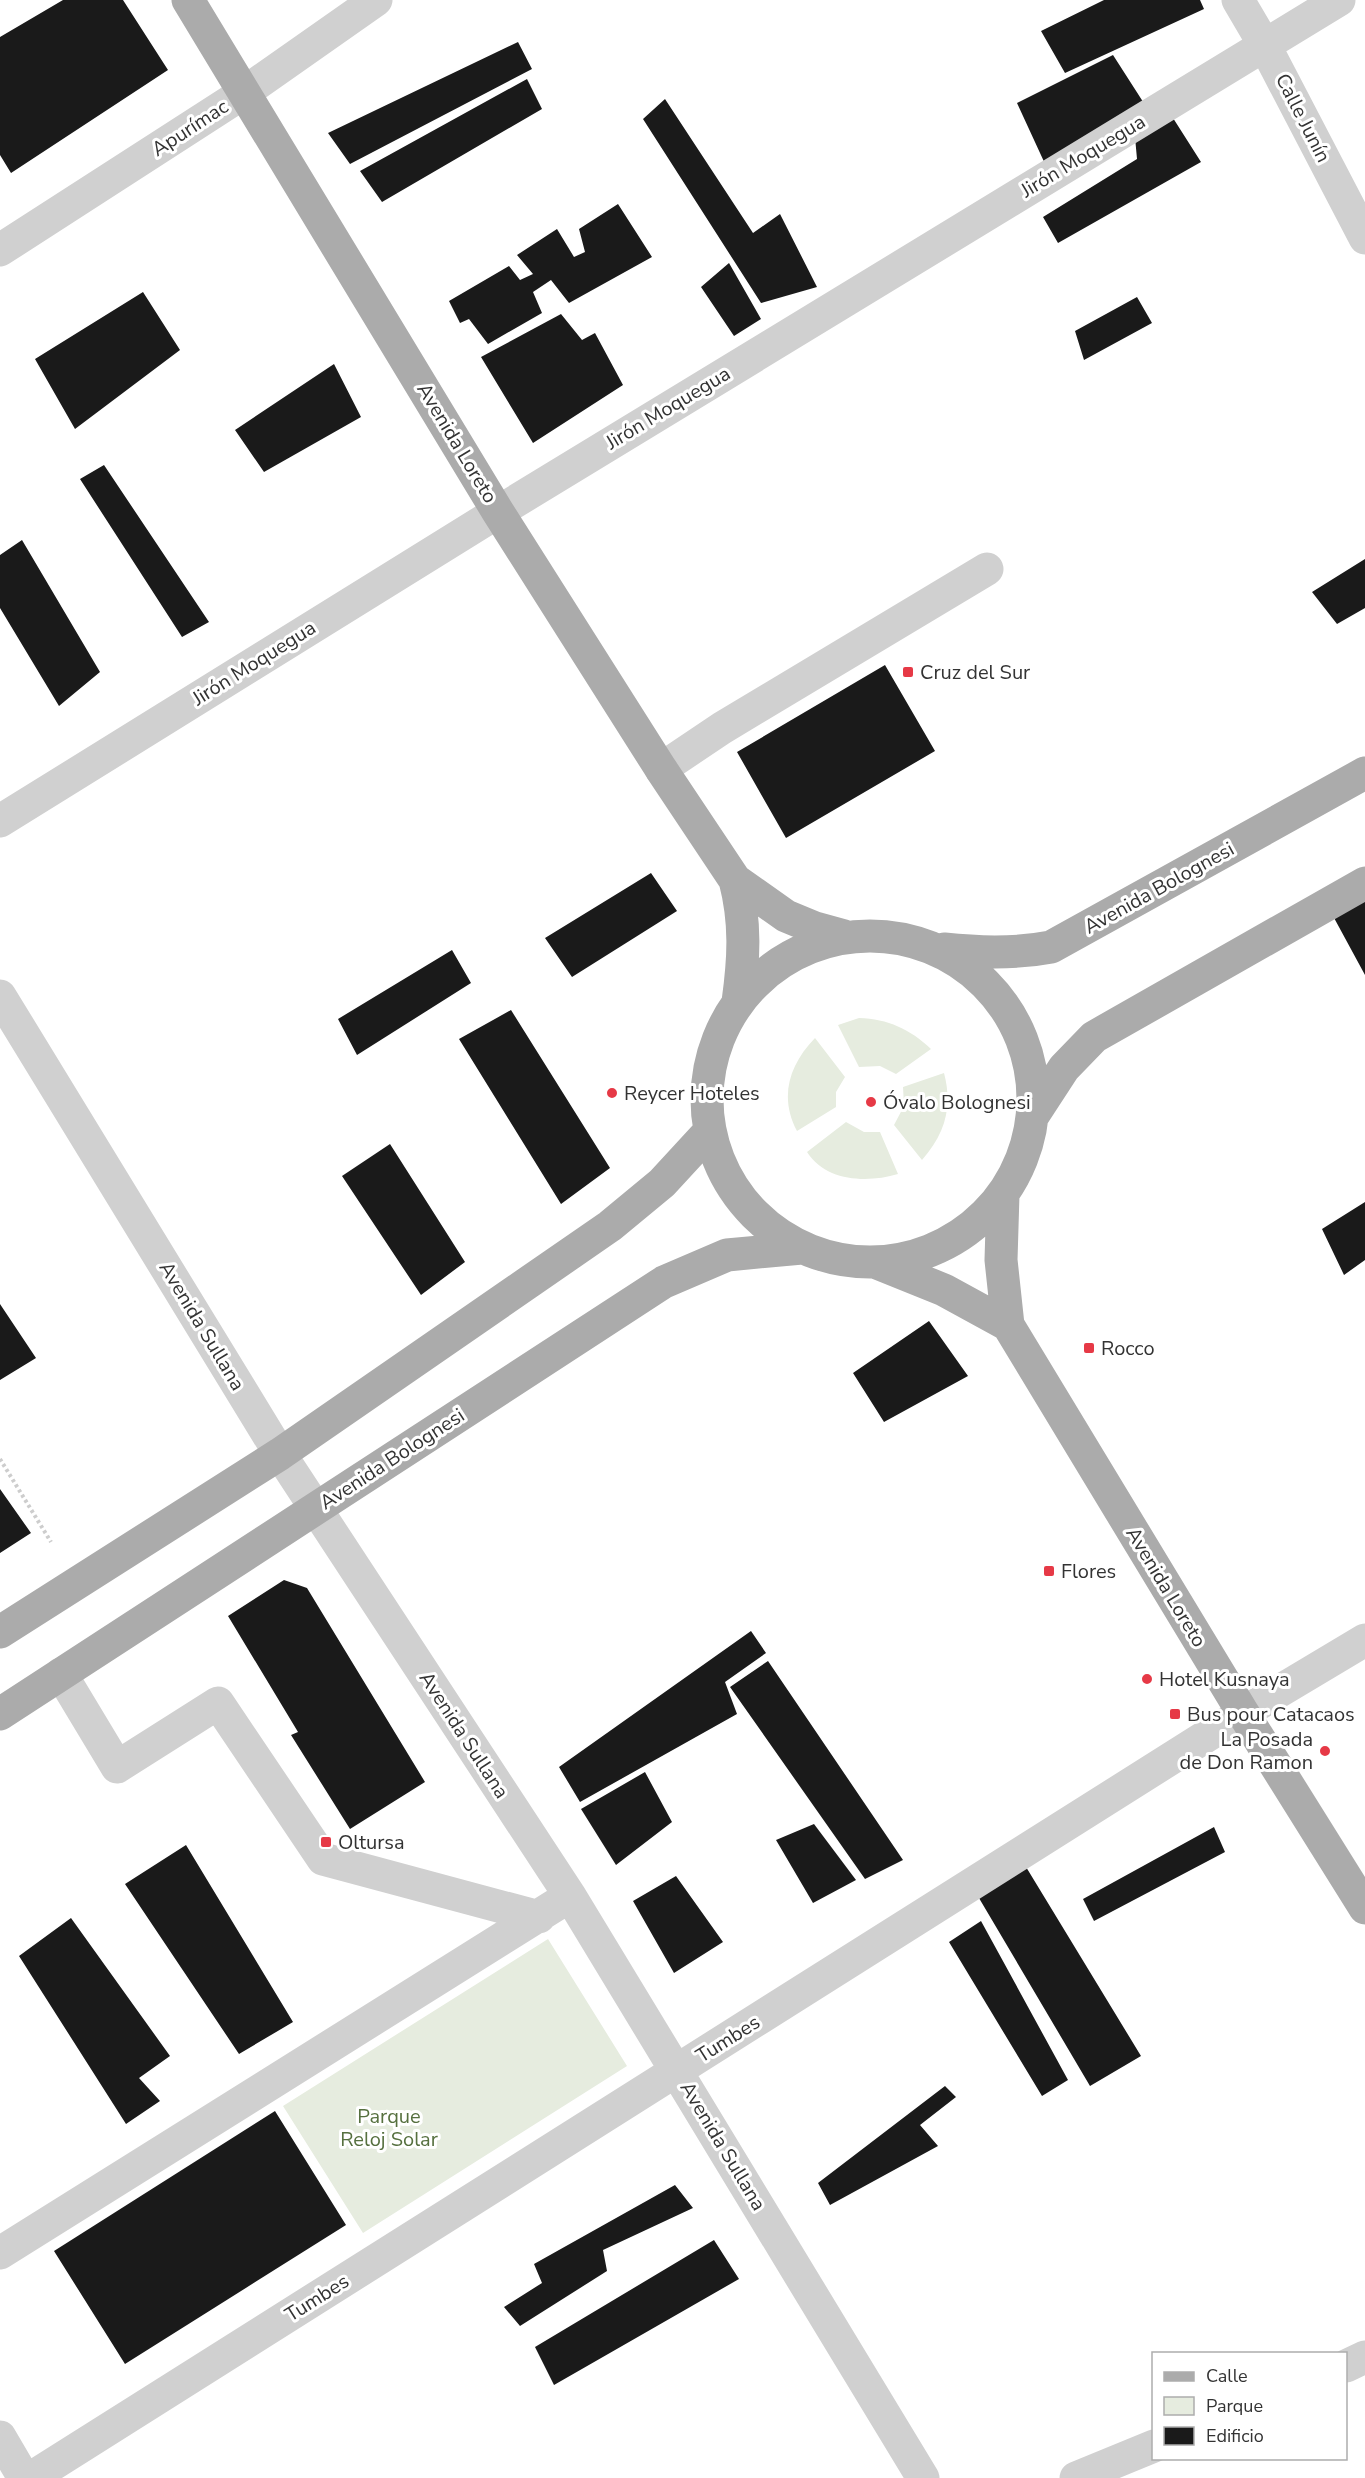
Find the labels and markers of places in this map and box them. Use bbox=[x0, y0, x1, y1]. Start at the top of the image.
place label: Cruz del Sur bbox=[920, 659, 1030, 686]
marker: Cruz del Sur bbox=[901, 665, 915, 679]
place label: Reycer Hoteles bbox=[624, 1080, 760, 1107]
marker: Reycer Hoteles bbox=[605, 1086, 619, 1100]
place label: Óvalo Bolognesi bbox=[883, 1089, 1031, 1116]
marker: Óvalo Bolognesi bbox=[864, 1095, 878, 1109]
place label: Rocco bbox=[1101, 1335, 1155, 1362]
marker: Rocco bbox=[1082, 1341, 1096, 1355]
place label: Flores bbox=[1061, 1558, 1116, 1585]
marker: Flores bbox=[1042, 1564, 1056, 1578]
place label: Hotel Kusnaya bbox=[1159, 1666, 1290, 1693]
marker: Hotel Kusnaya bbox=[1140, 1672, 1154, 1686]
place label: Bus pour Catacaos bbox=[1187, 1701, 1355, 1728]
marker: Bus pour Catacaos bbox=[1168, 1707, 1182, 1721]
place label: La Posada de Don Ramon bbox=[1180, 1726, 1313, 1776]
marker: La Posada de Don Ramon bbox=[1318, 1744, 1332, 1758]
place label: Oltursa bbox=[338, 1829, 405, 1856]
marker: Oltursa bbox=[319, 1835, 333, 1849]

